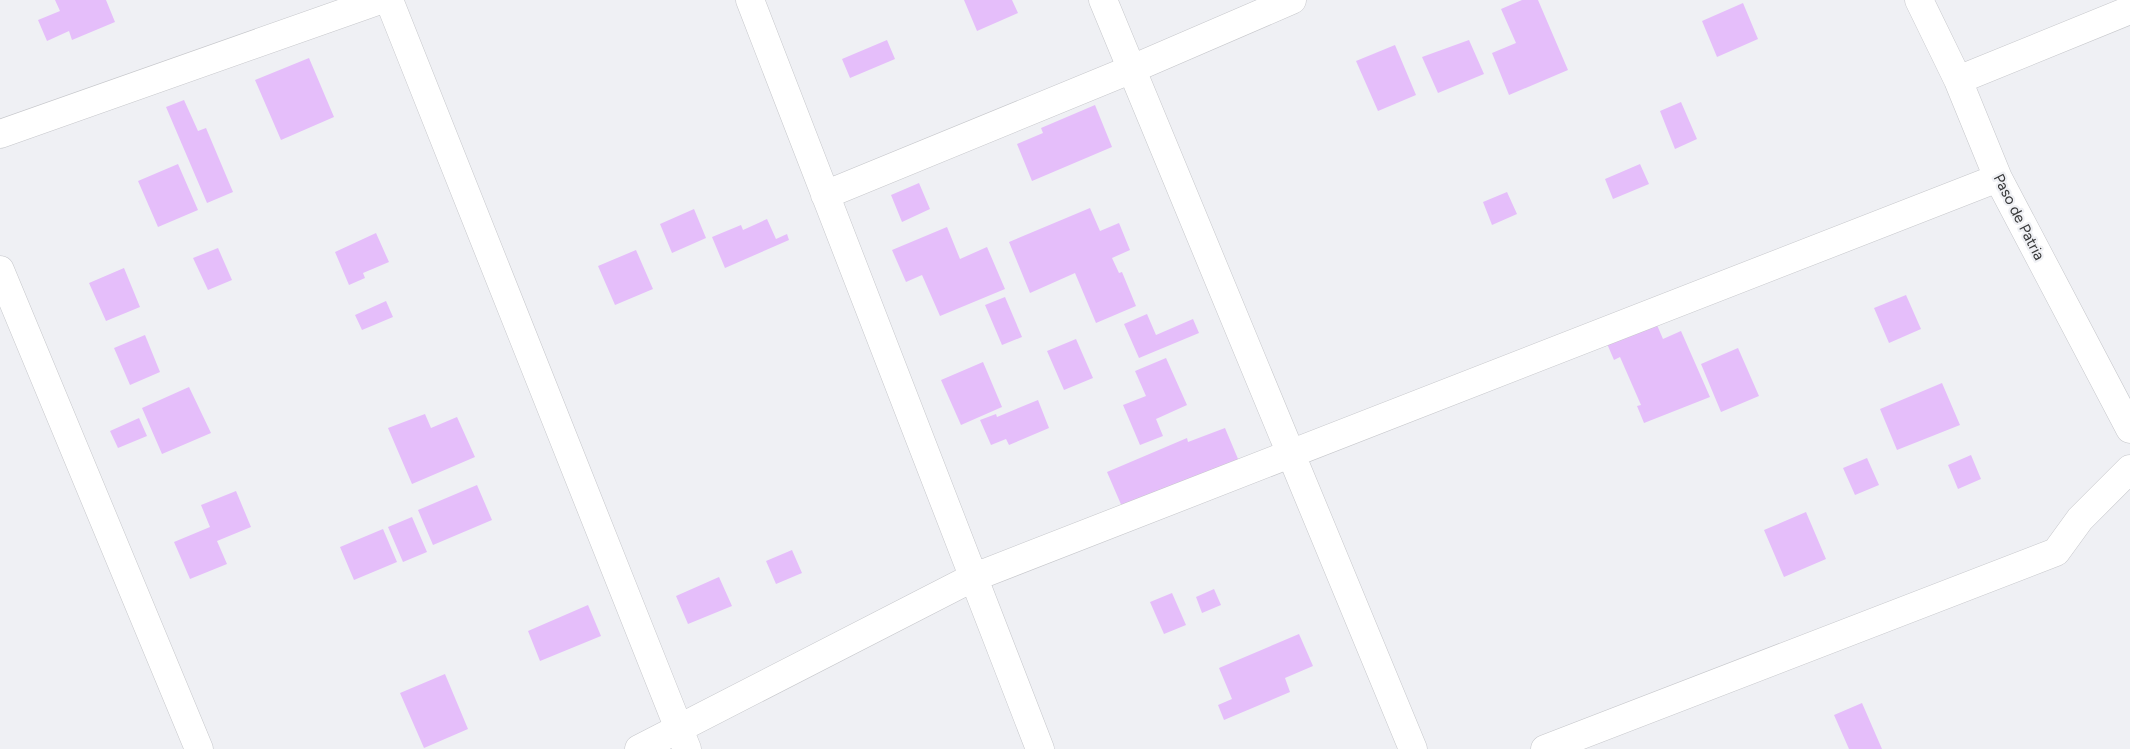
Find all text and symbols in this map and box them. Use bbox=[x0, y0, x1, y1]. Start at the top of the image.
street label: Paso de Patria bbox=[1990, 171, 2048, 263]

